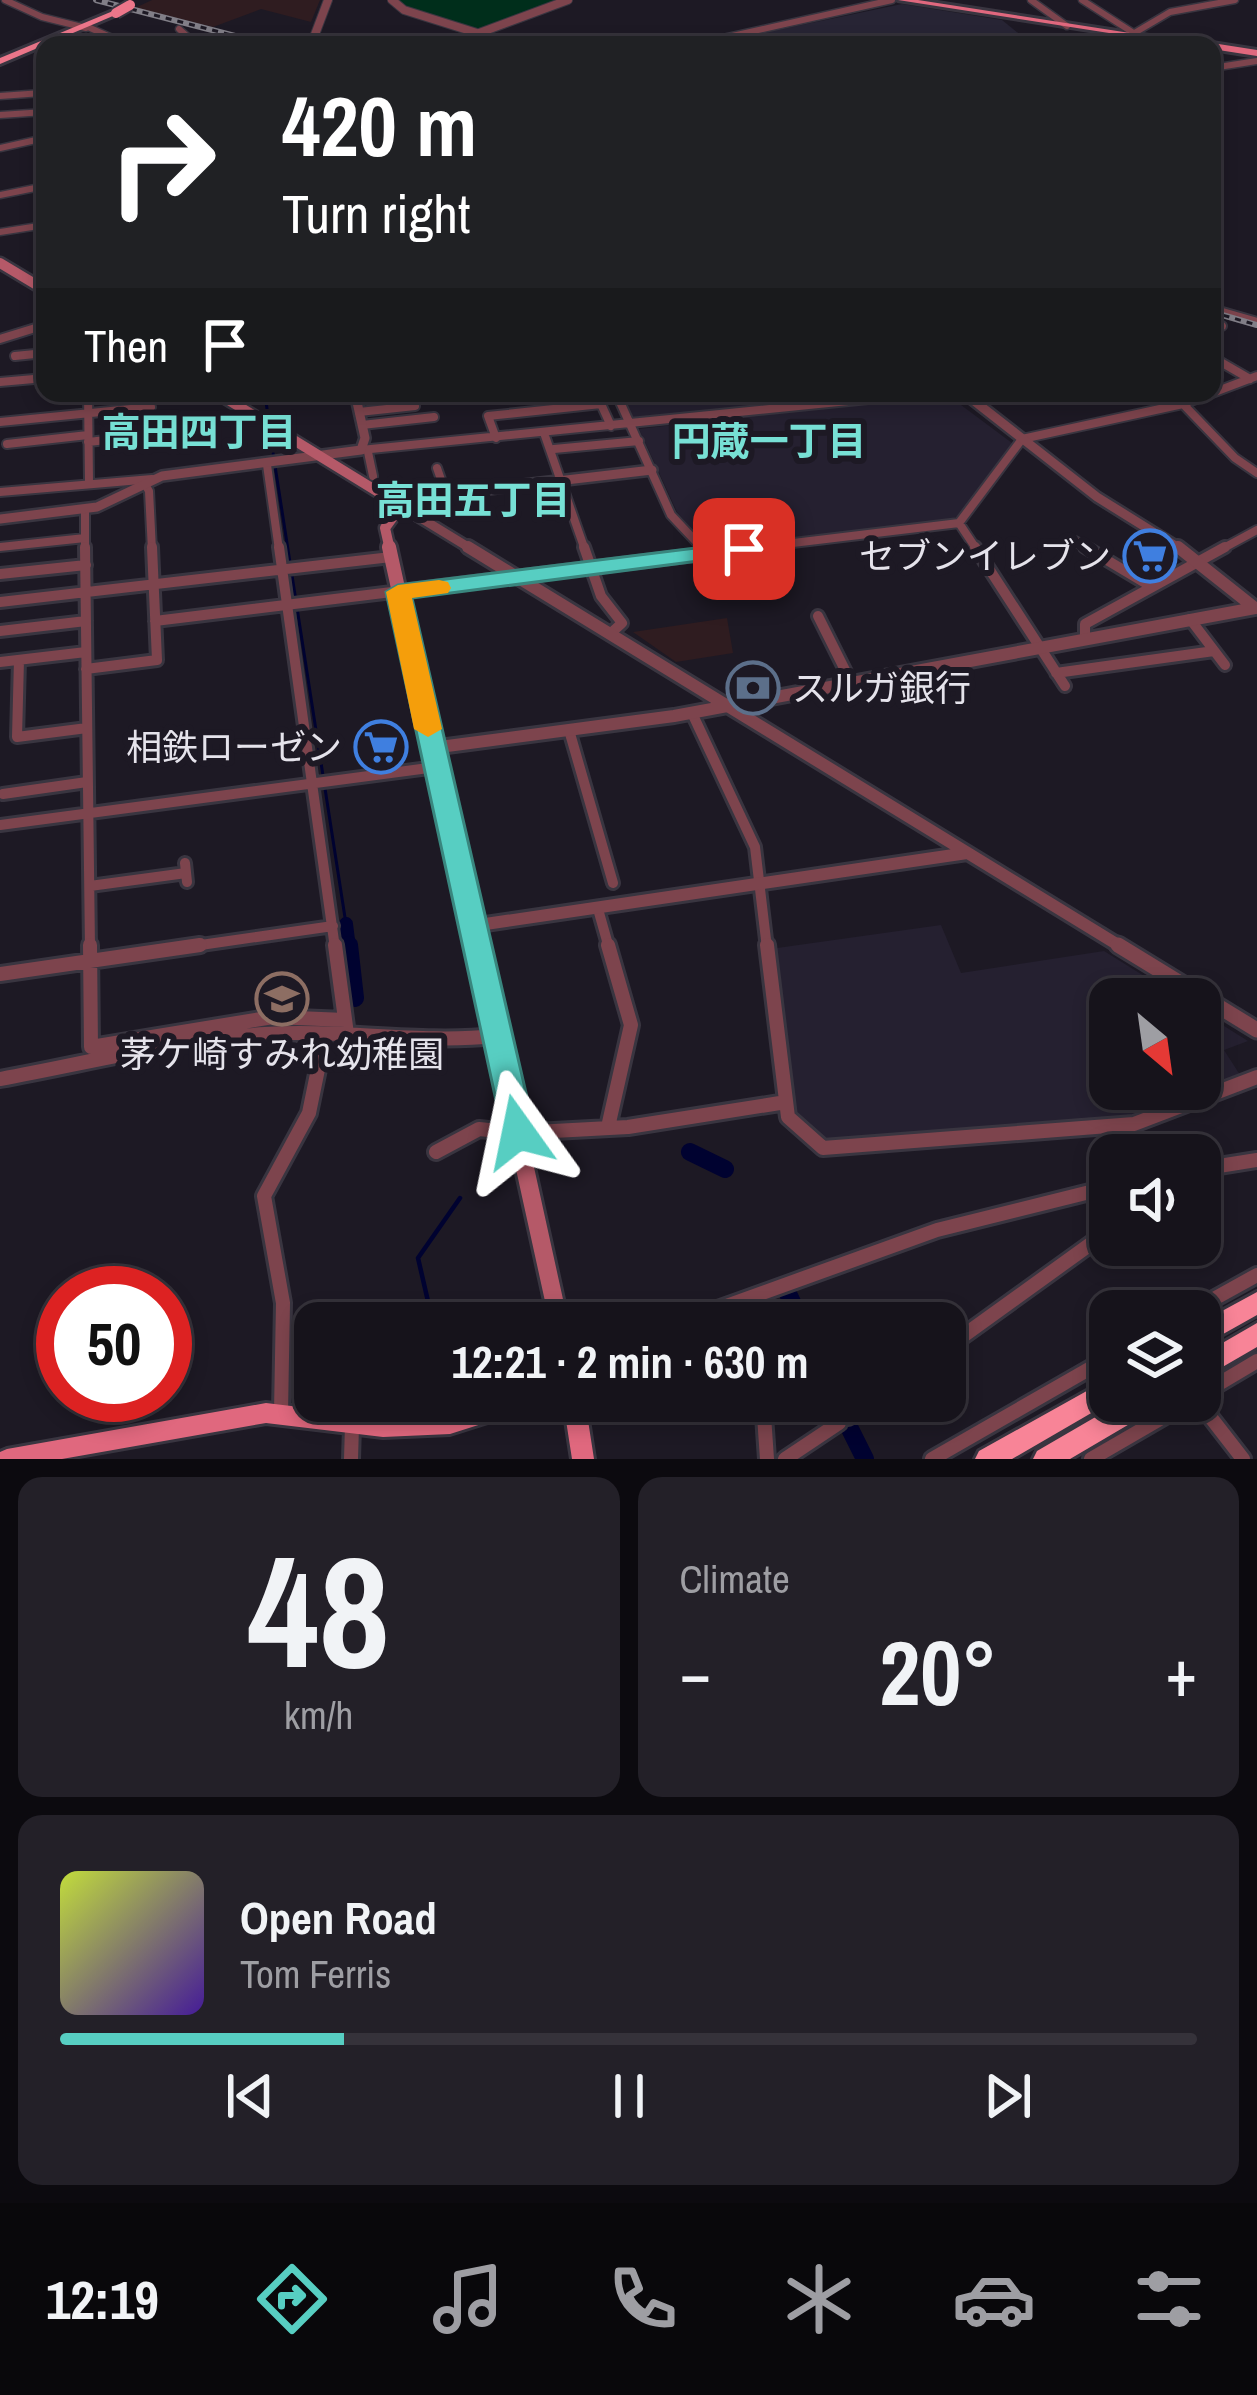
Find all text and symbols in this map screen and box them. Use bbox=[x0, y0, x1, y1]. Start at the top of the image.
text: 420 m bbox=[282, 69, 477, 182]
icon: right bbox=[84, 84, 240, 240]
text: Turn right bbox=[282, 177, 470, 250]
icon: arrive bbox=[192, 312, 258, 378]
text: Then bbox=[84, 315, 168, 376]
district label: 高田四丁目 bbox=[101, 406, 297, 458]
district label: 円蔵一丁目 bbox=[671, 415, 867, 467]
district label: 高田五丁目 bbox=[375, 474, 571, 526]
pin bbox=[693, 498, 795, 600]
icon: arrive bbox=[711, 516, 777, 582]
supermarket icon: セブンイレブン bbox=[1122, 528, 1178, 584]
place label: セブンイレブン bbox=[859, 532, 1111, 580]
bank icon: スルガ銀行 bbox=[725, 660, 781, 716]
place label: スルガ銀行 bbox=[792, 664, 971, 712]
supermarket icon: 相鉄ローゼン bbox=[353, 719, 409, 775]
place label: 相鉄ローゼン bbox=[126, 723, 342, 771]
school or university icon: 茅ケ崎すみれ幼稚園 bbox=[254, 971, 310, 1027]
north arrow bbox=[1089, 978, 1221, 1110]
map controls bbox=[1089, 978, 1221, 1422]
place label: 茅ケ崎すみれ幼稚園 bbox=[120, 1030, 444, 1078]
position arrow bbox=[455, 1069, 581, 1195]
button: sound bbox=[1089, 1134, 1221, 1266]
speed limit sign: 50 bbox=[36, 1266, 192, 1422]
button: layers bbox=[1089, 1290, 1221, 1422]
text: 12:21 · 2 min · 630 m bbox=[452, 1331, 808, 1392]
text: 48 bbox=[248, 1506, 390, 1716]
text: Climate bbox=[680, 1553, 790, 1605]
text: 20° bbox=[879, 1612, 997, 1733]
text: − bbox=[680, 1628, 711, 1717]
text: + bbox=[1165, 1628, 1197, 1717]
text: km/h bbox=[284, 1689, 353, 1741]
text: Open Road bbox=[240, 1887, 437, 1948]
text: Tom Ferris bbox=[240, 1948, 391, 2000]
icon: previous bbox=[217, 2063, 283, 2129]
icon: pause bbox=[596, 2063, 662, 2129]
icon: next bbox=[975, 2063, 1041, 2129]
icon: directions bbox=[250, 2257, 334, 2341]
icon: music bbox=[426, 2257, 510, 2341]
icon: phone bbox=[601, 2257, 685, 2341]
icon: climate bbox=[777, 2257, 861, 2341]
icon: car bbox=[952, 2257, 1036, 2341]
icon: filters bbox=[1127, 2257, 1211, 2341]
text: 12:19 bbox=[46, 2263, 159, 2336]

